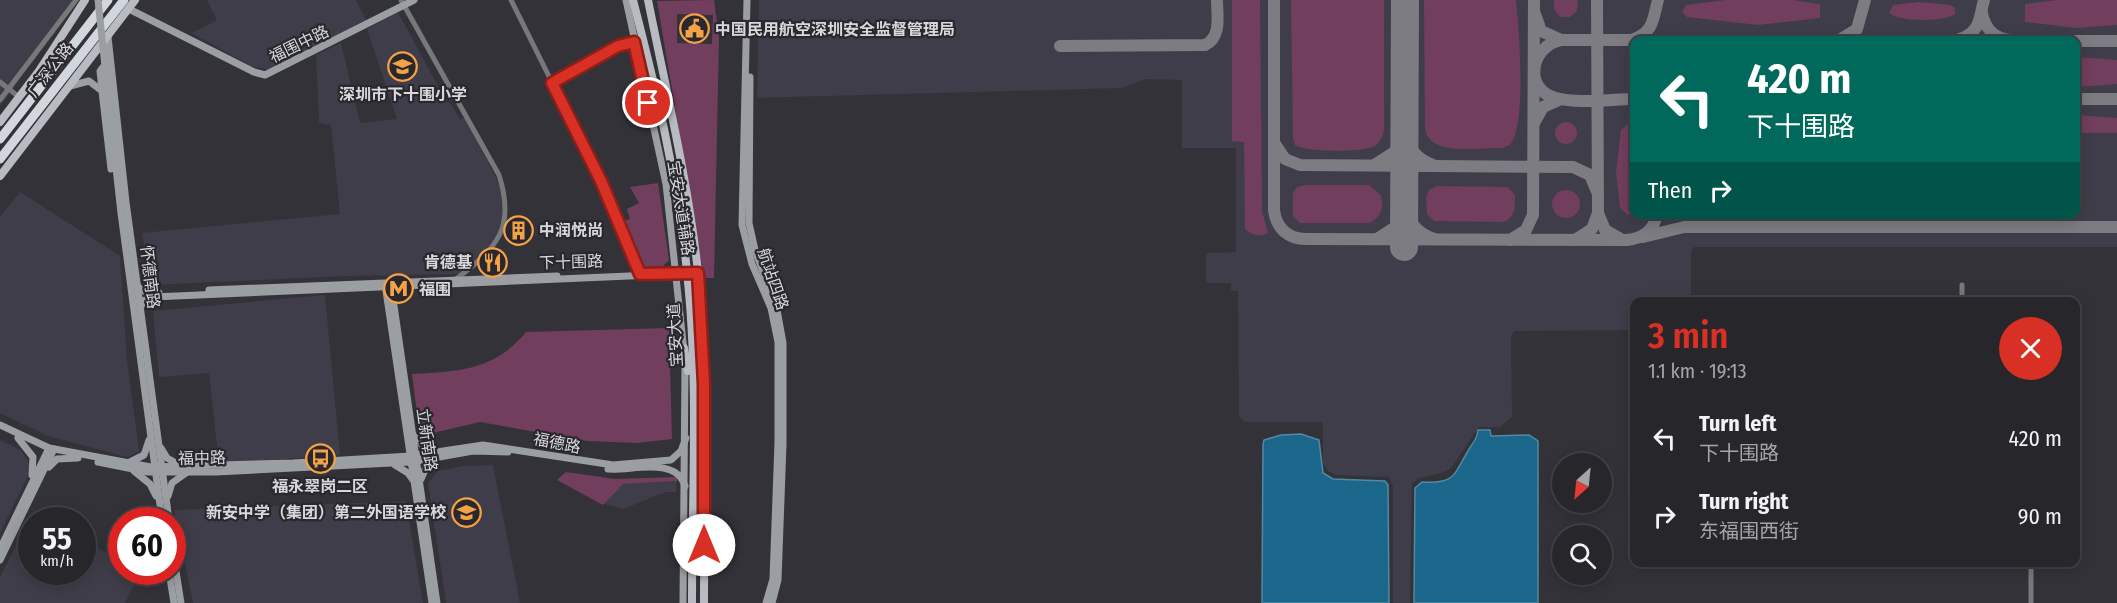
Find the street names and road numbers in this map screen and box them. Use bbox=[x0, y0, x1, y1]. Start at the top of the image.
street label: 福围中路 bbox=[266, 21, 332, 67]
street label: 广深公路 bbox=[23, 39, 77, 101]
street label: 宝安大道辅路 bbox=[664, 159, 698, 257]
street label: 怀德南路 bbox=[137, 244, 163, 310]
street label: 航站四路 bbox=[754, 246, 792, 312]
street label: 下十围路 bbox=[539, 251, 603, 273]
street label: 宝安大道 bbox=[664, 303, 686, 367]
street label: 立新南路 bbox=[413, 407, 441, 473]
street label: 福德路 bbox=[532, 429, 582, 457]
street label: 福中路 bbox=[178, 448, 226, 468]

